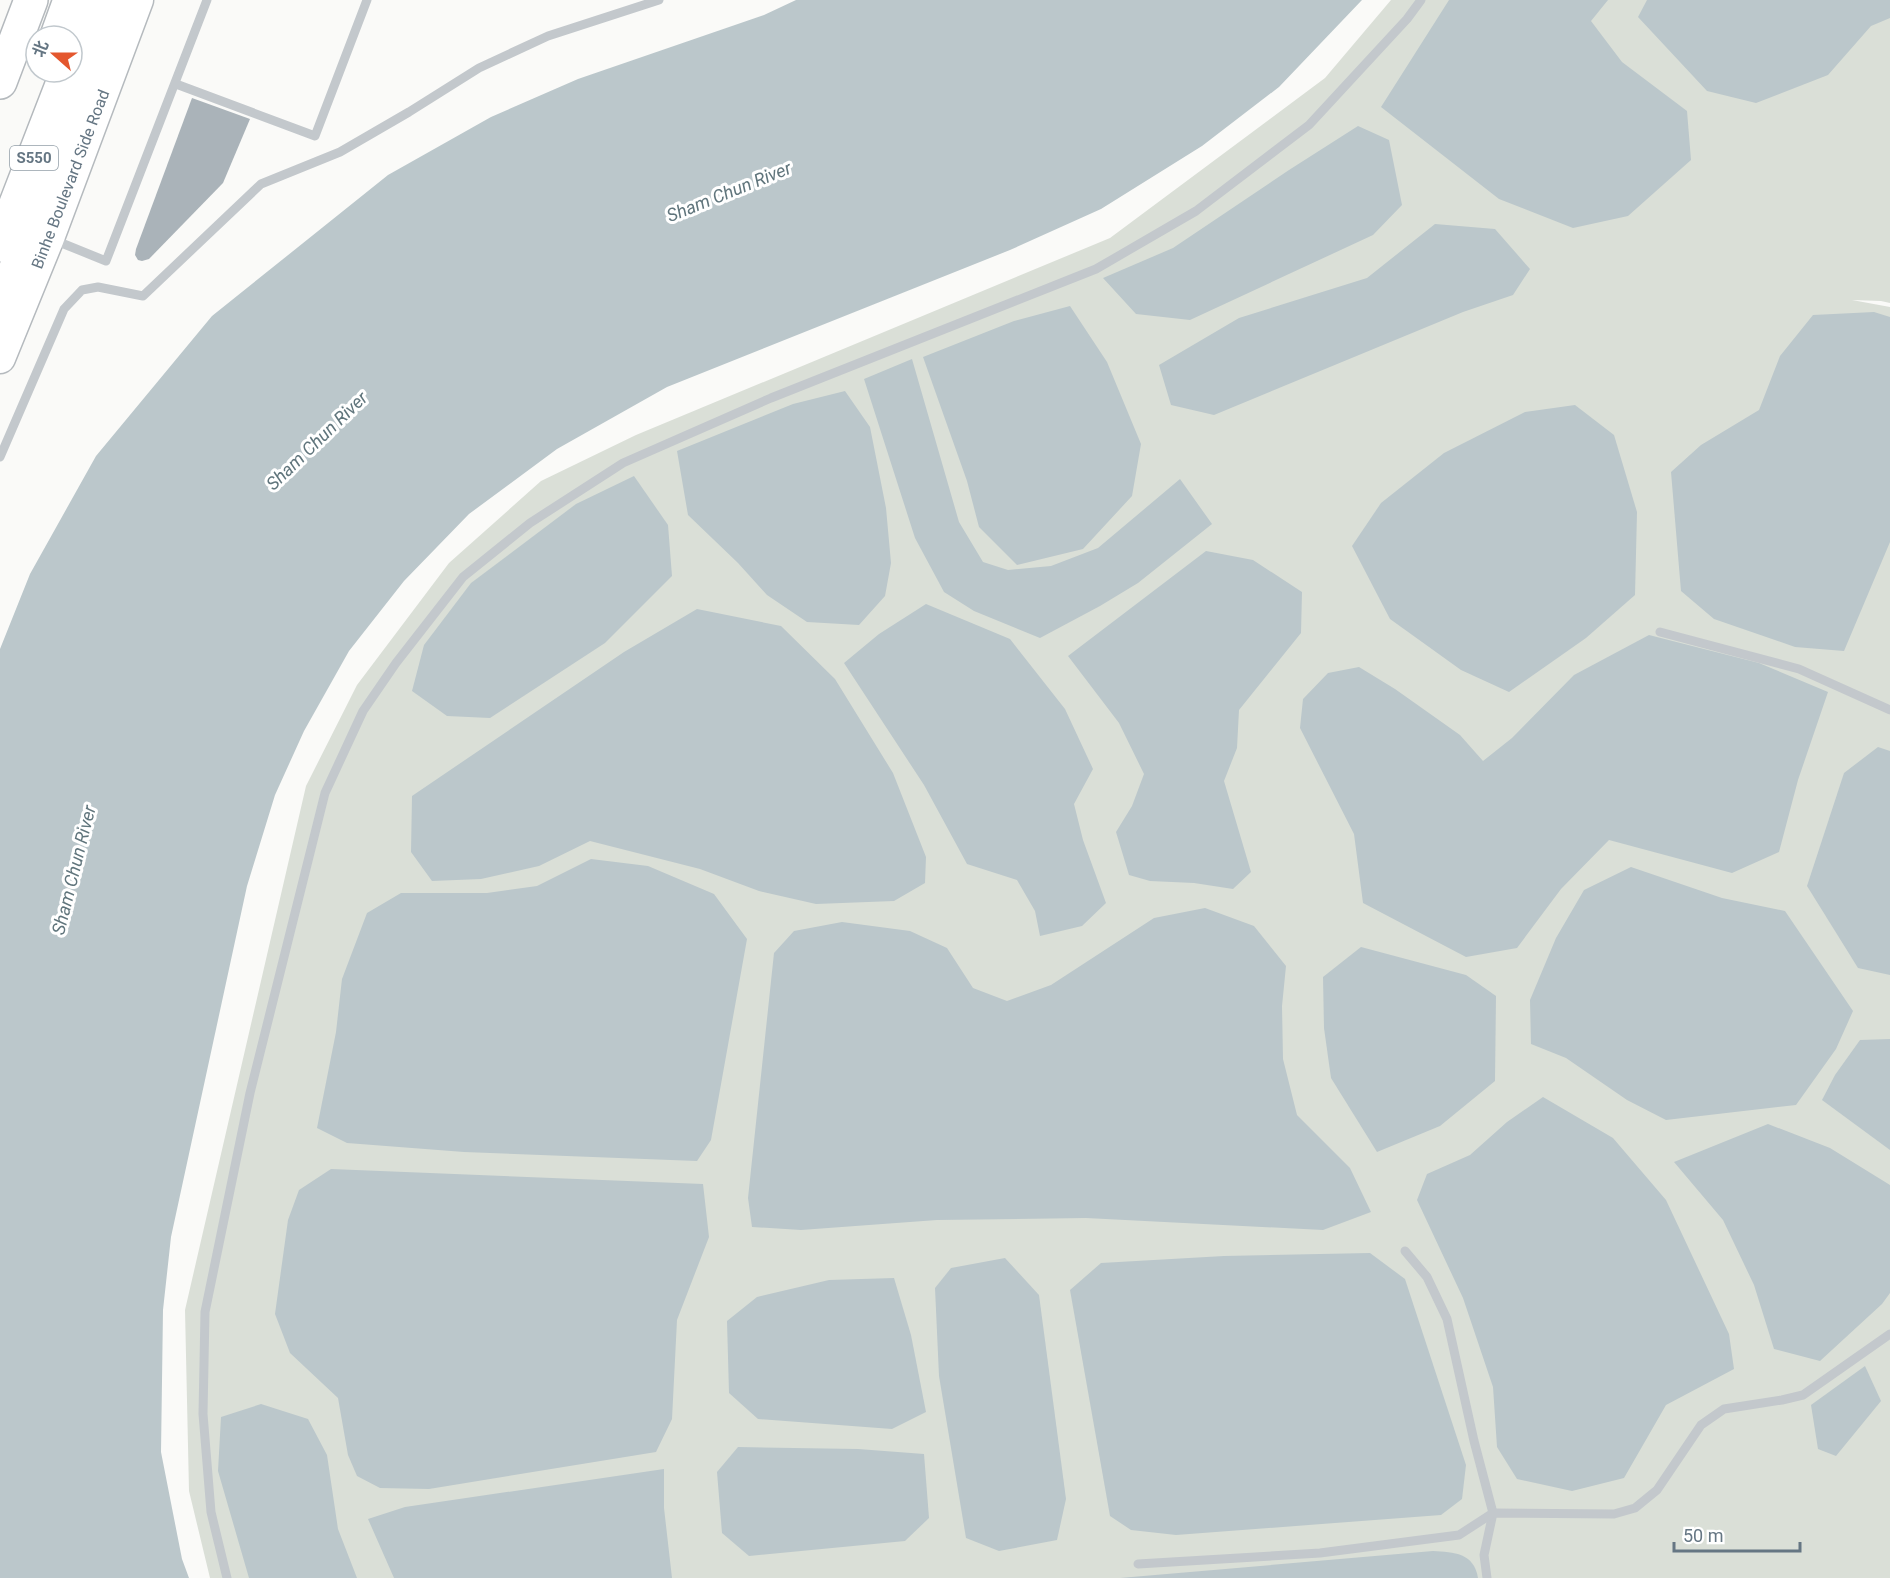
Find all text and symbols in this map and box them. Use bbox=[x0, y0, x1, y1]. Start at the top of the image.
north arrow bbox=[24, 24, 84, 84]
text: 北 bbox=[29, 38, 52, 60]
street label: Binhe Boulevard Side Road bbox=[27, 87, 113, 271]
road number: S550 bbox=[10, 146, 58, 170]
water label: Sham Chun River bbox=[663, 157, 795, 226]
water label: Sham Chun River bbox=[262, 386, 372, 494]
water label: Sham Chun River bbox=[47, 802, 100, 937]
scale bar bbox=[1674, 1515, 1800, 1553]
text: 50 m bbox=[1683, 1525, 1723, 1546]

